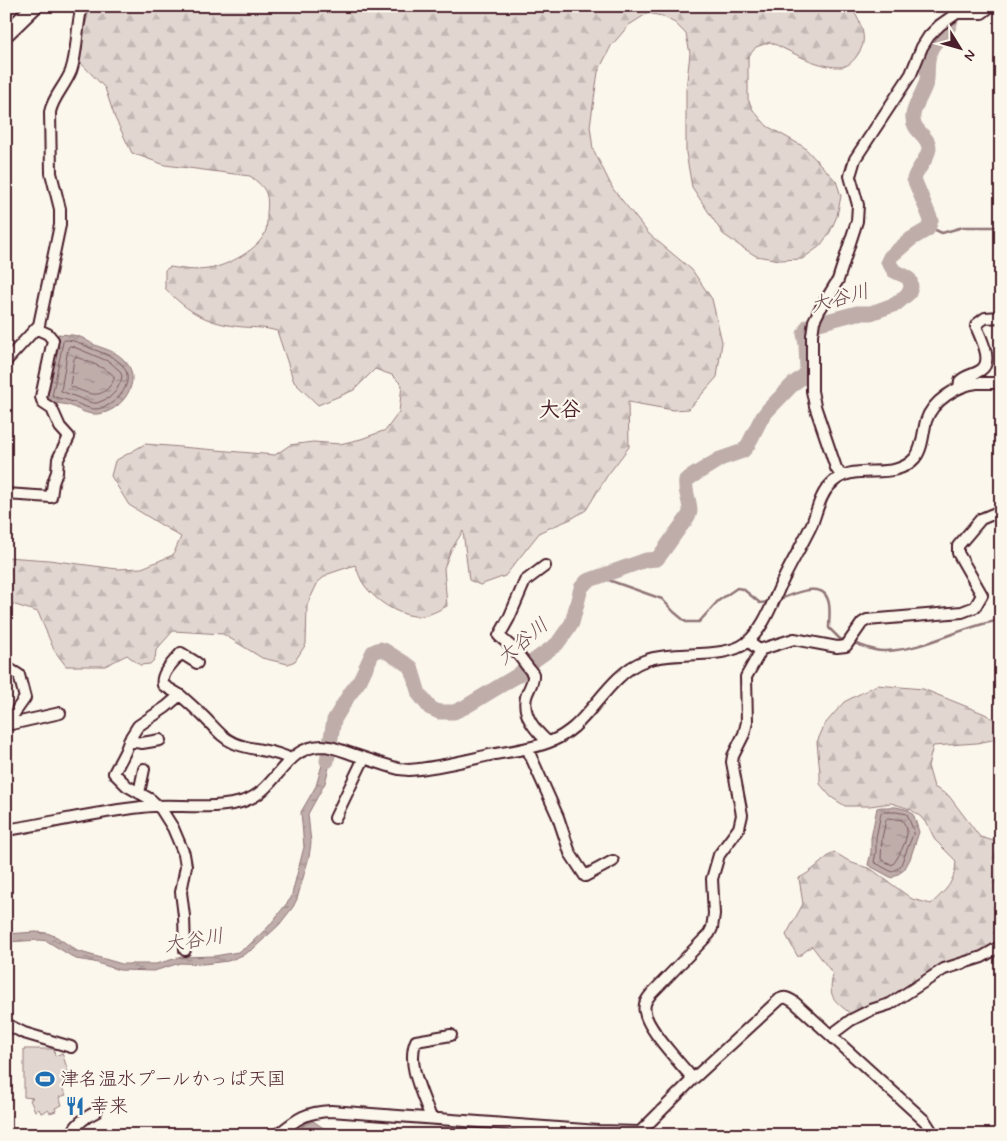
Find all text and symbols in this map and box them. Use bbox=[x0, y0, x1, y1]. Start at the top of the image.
north arrow bbox=[934, 22, 984, 72]
text: N bbox=[960, 46, 980, 64]
water label: 大谷川 bbox=[808, 278, 872, 320]
district label: 大谷 bbox=[539, 396, 581, 424]
water label: 大谷川 bbox=[491, 612, 555, 672]
water label: 大谷川 bbox=[162, 923, 226, 959]
place label: 津名温水プールかっぱ天国 bbox=[60, 1067, 286, 1092]
sports icon: 津名温水プールかっぱ天国 bbox=[34, 1068, 56, 1090]
place label: 幸来 bbox=[90, 1094, 128, 1119]
restaurant icon: 幸来 bbox=[64, 1095, 86, 1117]

